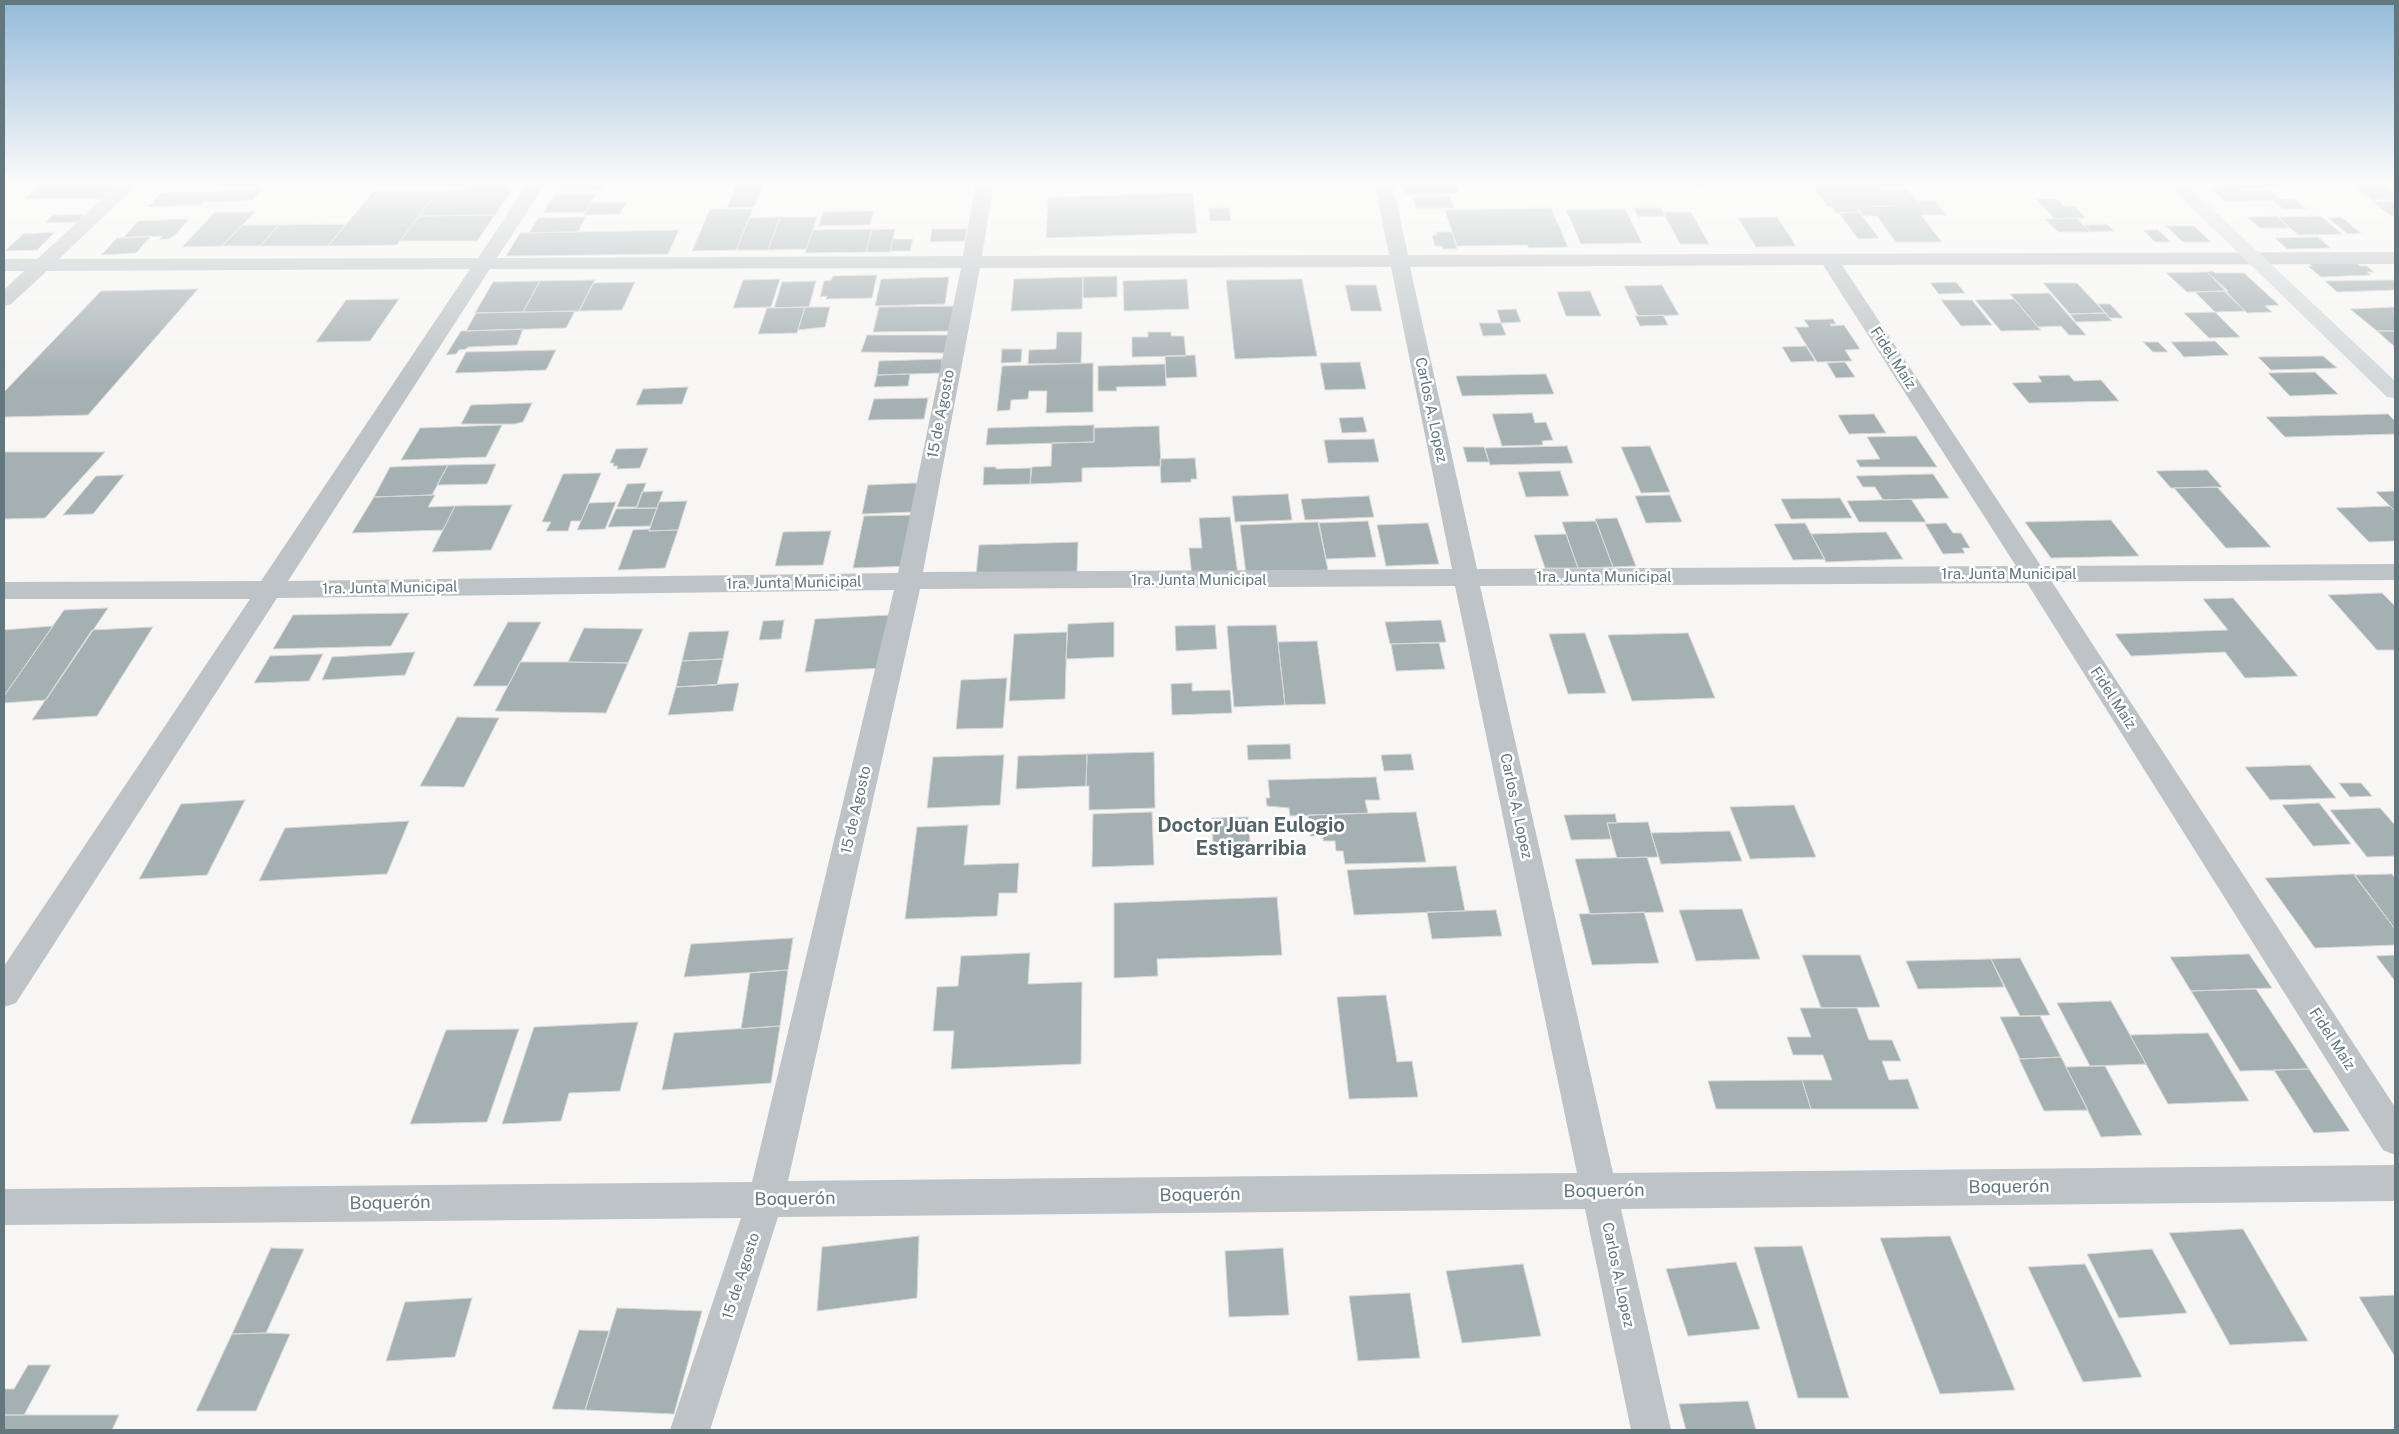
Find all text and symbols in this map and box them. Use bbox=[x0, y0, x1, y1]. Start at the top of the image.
street label: Fidel Maíz bbox=[1866, 323, 1920, 393]
street label: Carlos A. Lopez bbox=[1411, 356, 1451, 464]
street label: 15 de Agosto bbox=[924, 368, 958, 460]
street label: 1ra. Junta Municipal bbox=[1941, 565, 2077, 583]
street label: 1ra. Junta Municipal bbox=[1536, 568, 1672, 586]
street label: 1ra. Junta Municipal bbox=[1131, 571, 1267, 589]
street label: 1ra. Junta Municipal bbox=[726, 573, 862, 593]
street label: 1ra. Junta Municipal bbox=[322, 578, 458, 598]
street label: Fidel Maíz bbox=[2086, 663, 2140, 733]
street label: Carlos A. Lopez bbox=[1496, 752, 1536, 860]
street label: 15 de Agosto bbox=[837, 764, 875, 856]
district label: Doctor Juan Eulogio Estigarribia bbox=[1157, 814, 1345, 861]
street label: Fidel Maíz bbox=[2305, 1004, 2359, 1074]
street label: Boquerón bbox=[1968, 1175, 2050, 1199]
street label: Boquerón bbox=[1563, 1179, 1645, 1203]
street label: Boquerón bbox=[1159, 1183, 1241, 1207]
street label: Boquerón bbox=[754, 1187, 836, 1211]
street label: Boquerón bbox=[349, 1191, 431, 1215]
street label: Carlos A. Lopez bbox=[1598, 1221, 1638, 1329]
street label: 15 de Agosto bbox=[719, 1230, 763, 1322]

